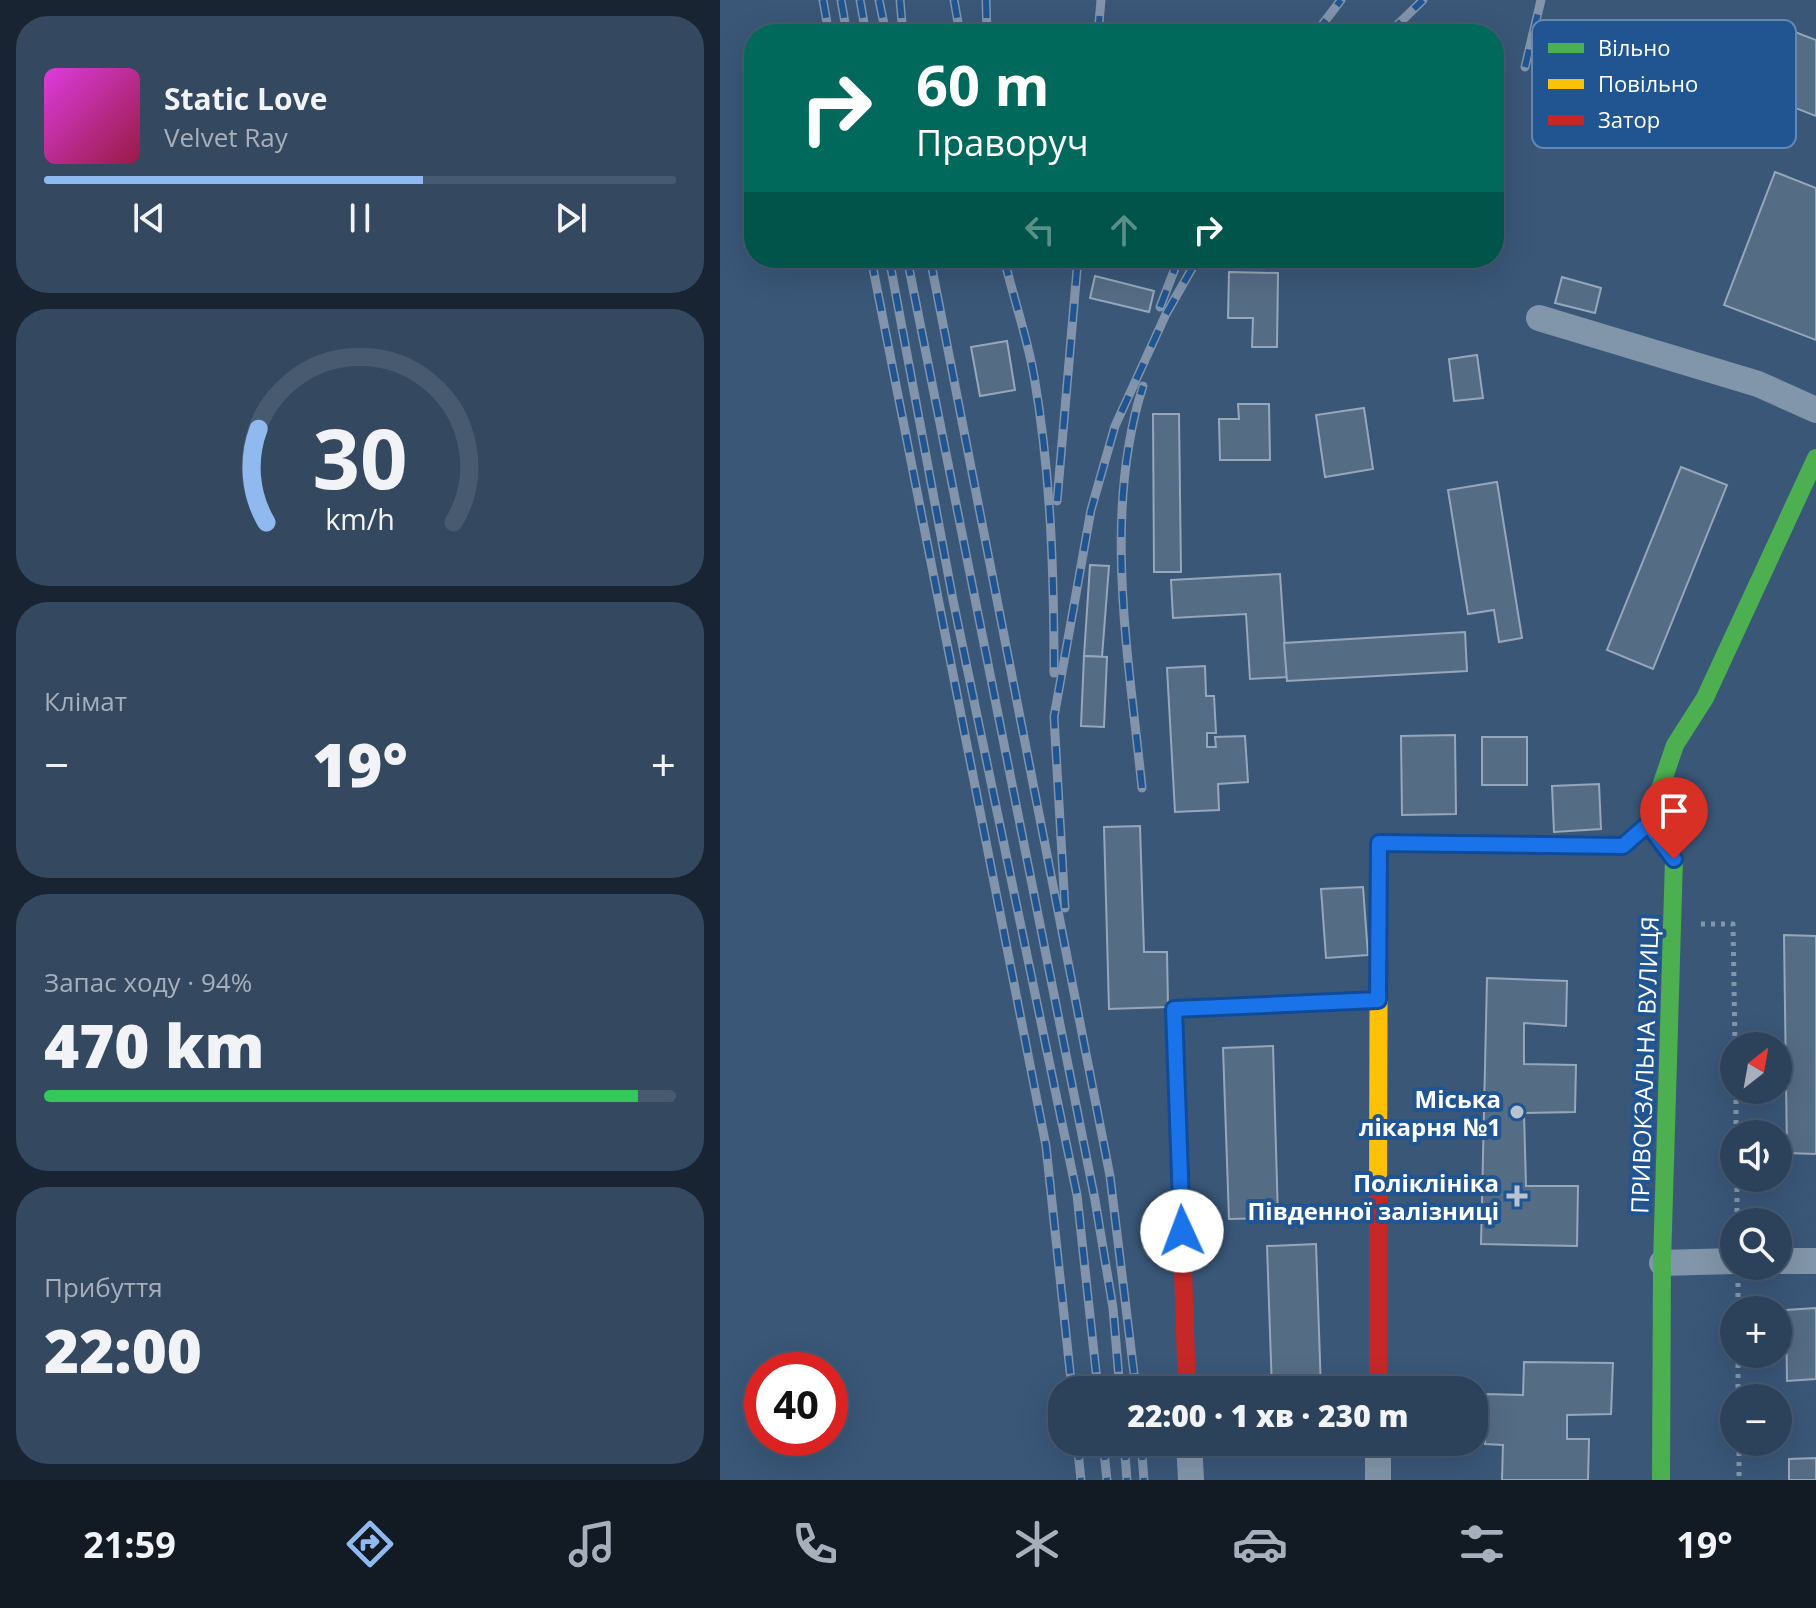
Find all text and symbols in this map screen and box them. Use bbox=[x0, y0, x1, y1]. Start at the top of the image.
legend bbox=[1532, 20, 1796, 148]
text: Вільно bbox=[1598, 32, 1671, 62]
text: 60 m bbox=[916, 46, 1050, 122]
icon: right bbox=[784, 56, 888, 160]
text: Повільно bbox=[1598, 68, 1698, 98]
text: Static Love bbox=[164, 78, 327, 119]
text: Затор bbox=[1598, 104, 1660, 134]
text: Праворуч bbox=[916, 118, 1088, 167]
text: Velvet Ray bbox=[164, 119, 288, 155]
icon: previous bbox=[127, 196, 171, 240]
icon: pause bbox=[338, 196, 382, 240]
icon: next bbox=[549, 196, 593, 240]
icon: left bbox=[1018, 208, 1062, 252]
icon: ahead bbox=[1102, 208, 1146, 252]
icon: right bbox=[1186, 208, 1230, 252]
text: 30 bbox=[312, 400, 408, 513]
text: km/h bbox=[325, 499, 395, 538]
text: Клімат bbox=[44, 683, 127, 719]
text: 19° bbox=[312, 723, 408, 805]
text: − bbox=[44, 734, 69, 794]
text: + bbox=[651, 734, 676, 794]
pin bbox=[1640, 777, 1708, 859]
icon: arrive bbox=[1652, 789, 1696, 833]
street label: ПРИВОКЗАЛЬНА ВУЛИЦЯ bbox=[1622, 916, 1666, 1214]
text: Запас ходу · 94% bbox=[44, 964, 252, 1000]
text: 470 km bbox=[44, 1004, 265, 1086]
north arrow bbox=[1720, 1032, 1792, 1104]
map controls bbox=[1720, 1032, 1792, 1456]
place label: Міська лікарня №1 bbox=[1359, 1082, 1501, 1143]
marker: Міська лікарня №1 bbox=[1508, 1103, 1526, 1121]
button: sound bbox=[1720, 1120, 1792, 1192]
place label: Поліклініка Південної залізниці bbox=[1247, 1166, 1499, 1227]
marker: Поліклініка Південної залізниці bbox=[1506, 1185, 1528, 1207]
position arrow bbox=[1140, 1189, 1224, 1273]
button: search bbox=[1720, 1208, 1792, 1280]
text: Прибуття bbox=[44, 1269, 163, 1305]
button: + bbox=[1720, 1296, 1792, 1368]
text: 22:00 bbox=[44, 1309, 202, 1391]
speed limit sign: 40 bbox=[744, 1352, 848, 1456]
button: − bbox=[1720, 1384, 1792, 1456]
text: 22:00 · 1 хв · 230 m bbox=[1127, 1395, 1409, 1436]
icon: directions bbox=[342, 1516, 398, 1572]
icon: music bbox=[564, 1516, 620, 1572]
icon: phone bbox=[787, 1516, 843, 1572]
icon: climate bbox=[1009, 1516, 1065, 1572]
icon: car bbox=[1232, 1516, 1288, 1572]
icon: filters bbox=[1454, 1516, 1510, 1572]
text: 21:59 bbox=[83, 1520, 176, 1569]
text: 19° bbox=[1676, 1520, 1733, 1569]

